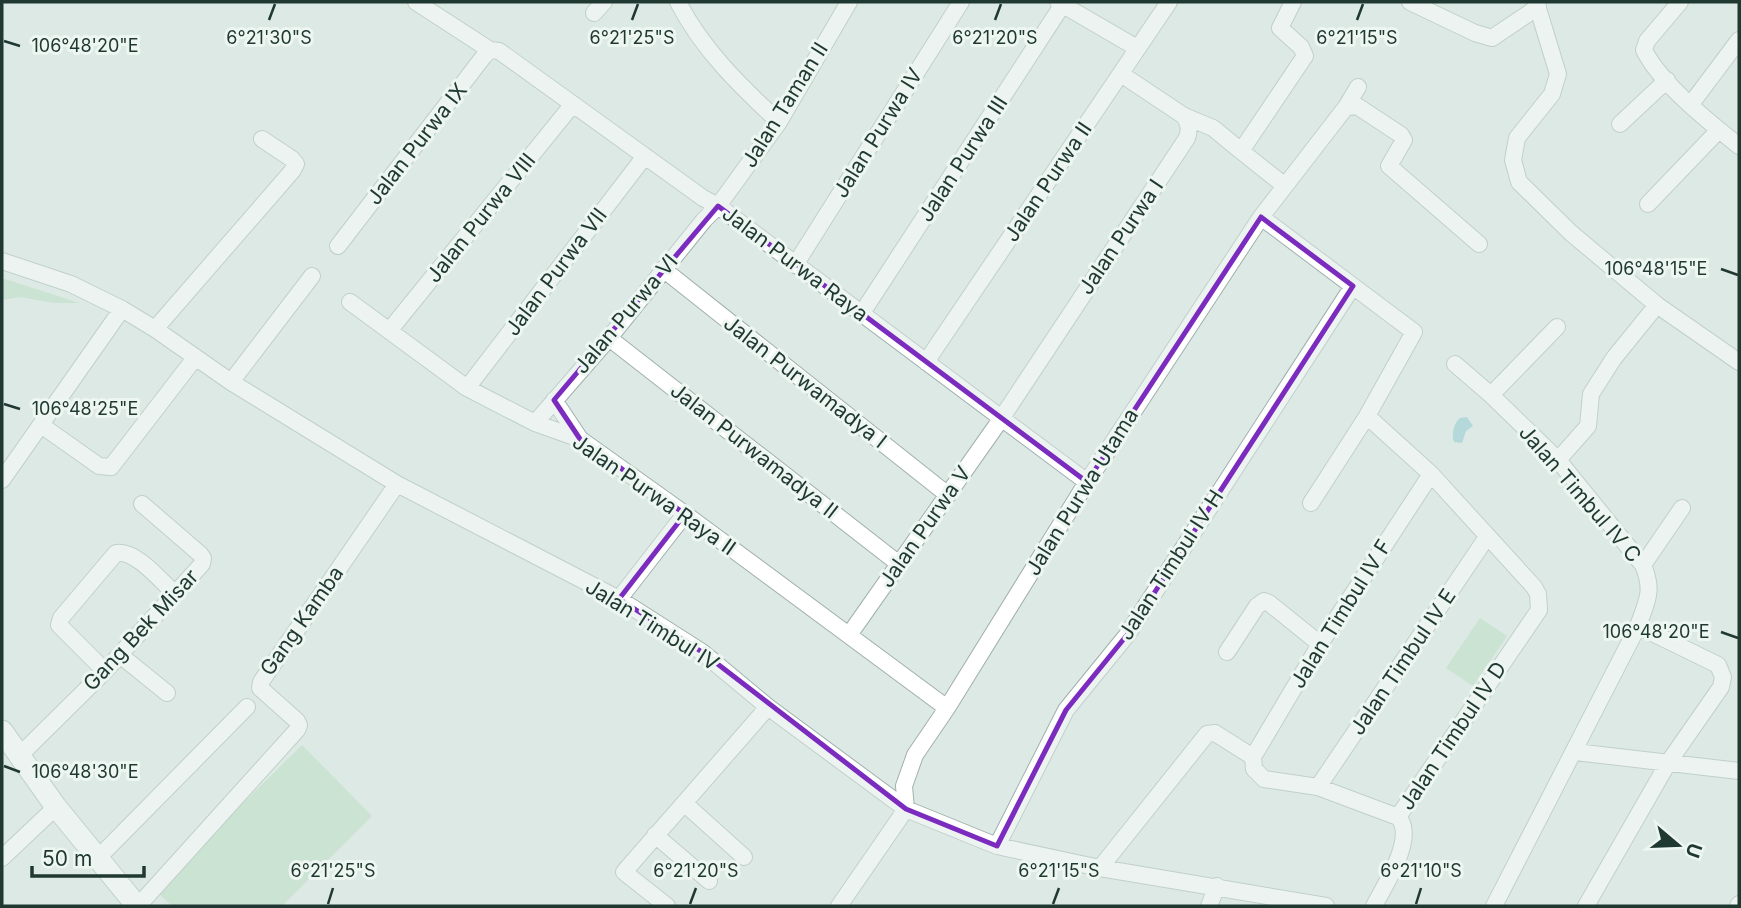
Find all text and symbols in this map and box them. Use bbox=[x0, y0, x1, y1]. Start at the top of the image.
text: 6°21'30"S bbox=[226, 27, 312, 48]
text: 6°21'25"S bbox=[590, 27, 674, 48]
text: 6°21'20"S bbox=[952, 27, 1038, 48]
text: 6°21'15"S bbox=[1316, 27, 1398, 48]
text: 106°48'20"E bbox=[32, 35, 138, 56]
street label: Jalan Taman II bbox=[736, 38, 833, 172]
street label: Jalan Purwa IV bbox=[828, 63, 927, 202]
street label: Jalan Purwa IX bbox=[361, 78, 472, 210]
street label: Jalan Purwa III bbox=[913, 91, 1012, 226]
street label: Jalan Purwa II bbox=[998, 117, 1097, 246]
street label: Jalan Purwa VIII bbox=[421, 148, 540, 287]
street label: Jalan Purwa I bbox=[1073, 174, 1168, 299]
street label: Jalan Purwa Raya bbox=[717, 201, 873, 327]
street label: Jalan Purwa VII bbox=[499, 203, 612, 341]
street label: Jalan Purwa VI bbox=[569, 249, 683, 378]
text: 106°48'15"E bbox=[1605, 258, 1707, 279]
street label: Jalan Purwamadya I bbox=[719, 310, 892, 453]
street label: Jalan Purwamadya II bbox=[666, 377, 843, 524]
text: 106°48'25"E bbox=[32, 398, 138, 419]
street label: Jalan Purwa Utama bbox=[1020, 404, 1143, 580]
street label: Jalan Timbul IV C bbox=[1514, 420, 1647, 567]
street label: Jalan Purwa Raya II bbox=[568, 429, 741, 560]
street label: Jalan Purwa V bbox=[874, 461, 976, 592]
street label: Jalan Timbul IV H bbox=[1113, 485, 1228, 644]
street label: Jalan Timbul IV F bbox=[1285, 535, 1396, 693]
street label: Gang Kamba bbox=[255, 561, 348, 680]
street label: Gang Bek Misar bbox=[78, 564, 203, 696]
street label: Jalan Timbul IV bbox=[581, 574, 724, 676]
street label: Jalan Timbul IV E bbox=[1344, 584, 1461, 740]
text: 106°48'20"E bbox=[1603, 621, 1709, 642]
street label: Jalan Timbul IV D bbox=[1394, 657, 1511, 815]
text: 106°48'30"E bbox=[31, 761, 139, 782]
north arrow bbox=[1643, 810, 1713, 880]
scale bar bbox=[32, 834, 144, 878]
text: U bbox=[1680, 840, 1707, 861]
text: 50 m bbox=[42, 846, 92, 871]
text: 6°21'25"S bbox=[291, 860, 375, 881]
text: 6°21'20"S bbox=[653, 860, 739, 881]
text: 6°21'15"S bbox=[1018, 860, 1100, 881]
text: 6°21'10"S bbox=[1380, 860, 1462, 881]

